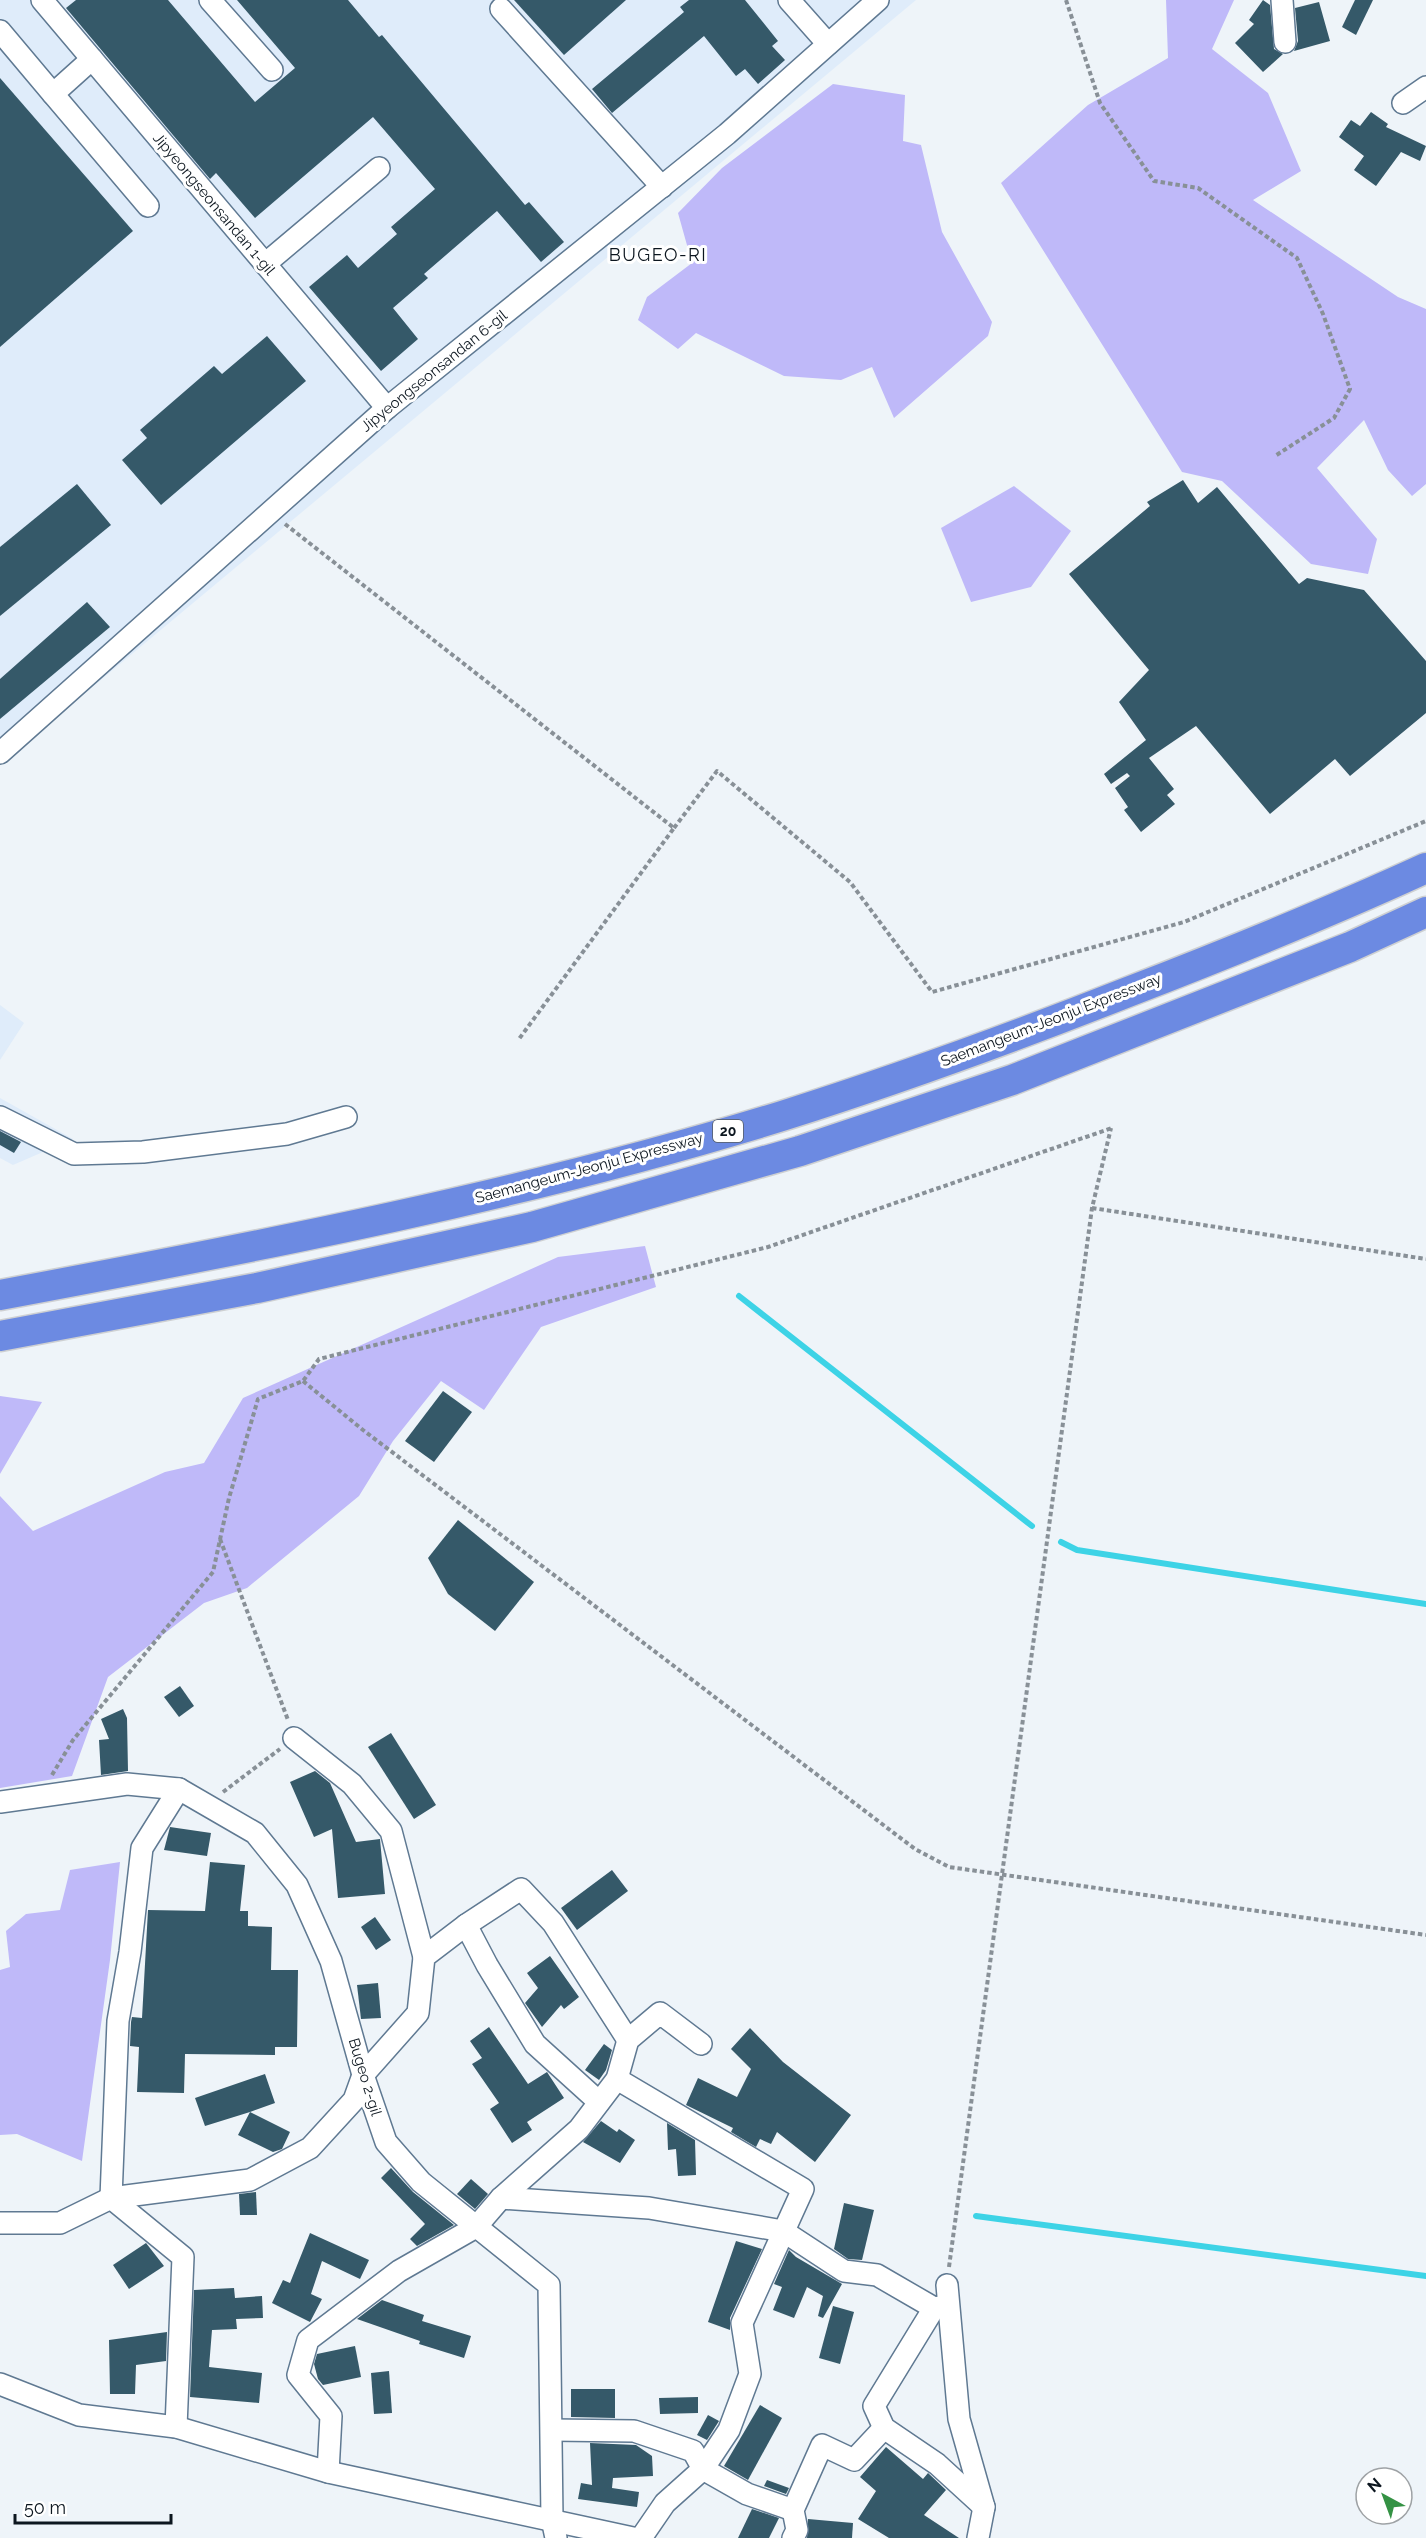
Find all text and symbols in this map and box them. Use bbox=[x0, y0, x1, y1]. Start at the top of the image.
street label: Jipyeongseonsandan 1-gil bbox=[149, 129, 279, 280]
district label: BUGEO-RI bbox=[609, 244, 707, 265]
street label: Jipyeongseonsandan 6-gil bbox=[357, 306, 511, 436]
street label: Saemangeum-Jeonju Expressway bbox=[938, 970, 1164, 1070]
road number: 20 bbox=[713, 1120, 743, 1142]
street label: Saemangeum-Jeonju Expressway bbox=[473, 1129, 705, 1207]
street label: Bugeo 2-gil bbox=[345, 2036, 386, 2119]
north arrow bbox=[1354, 2466, 1414, 2526]
text: N bbox=[1364, 2474, 1385, 2496]
scale bar bbox=[15, 2487, 171, 2525]
text: 50 m bbox=[24, 2497, 66, 2518]

